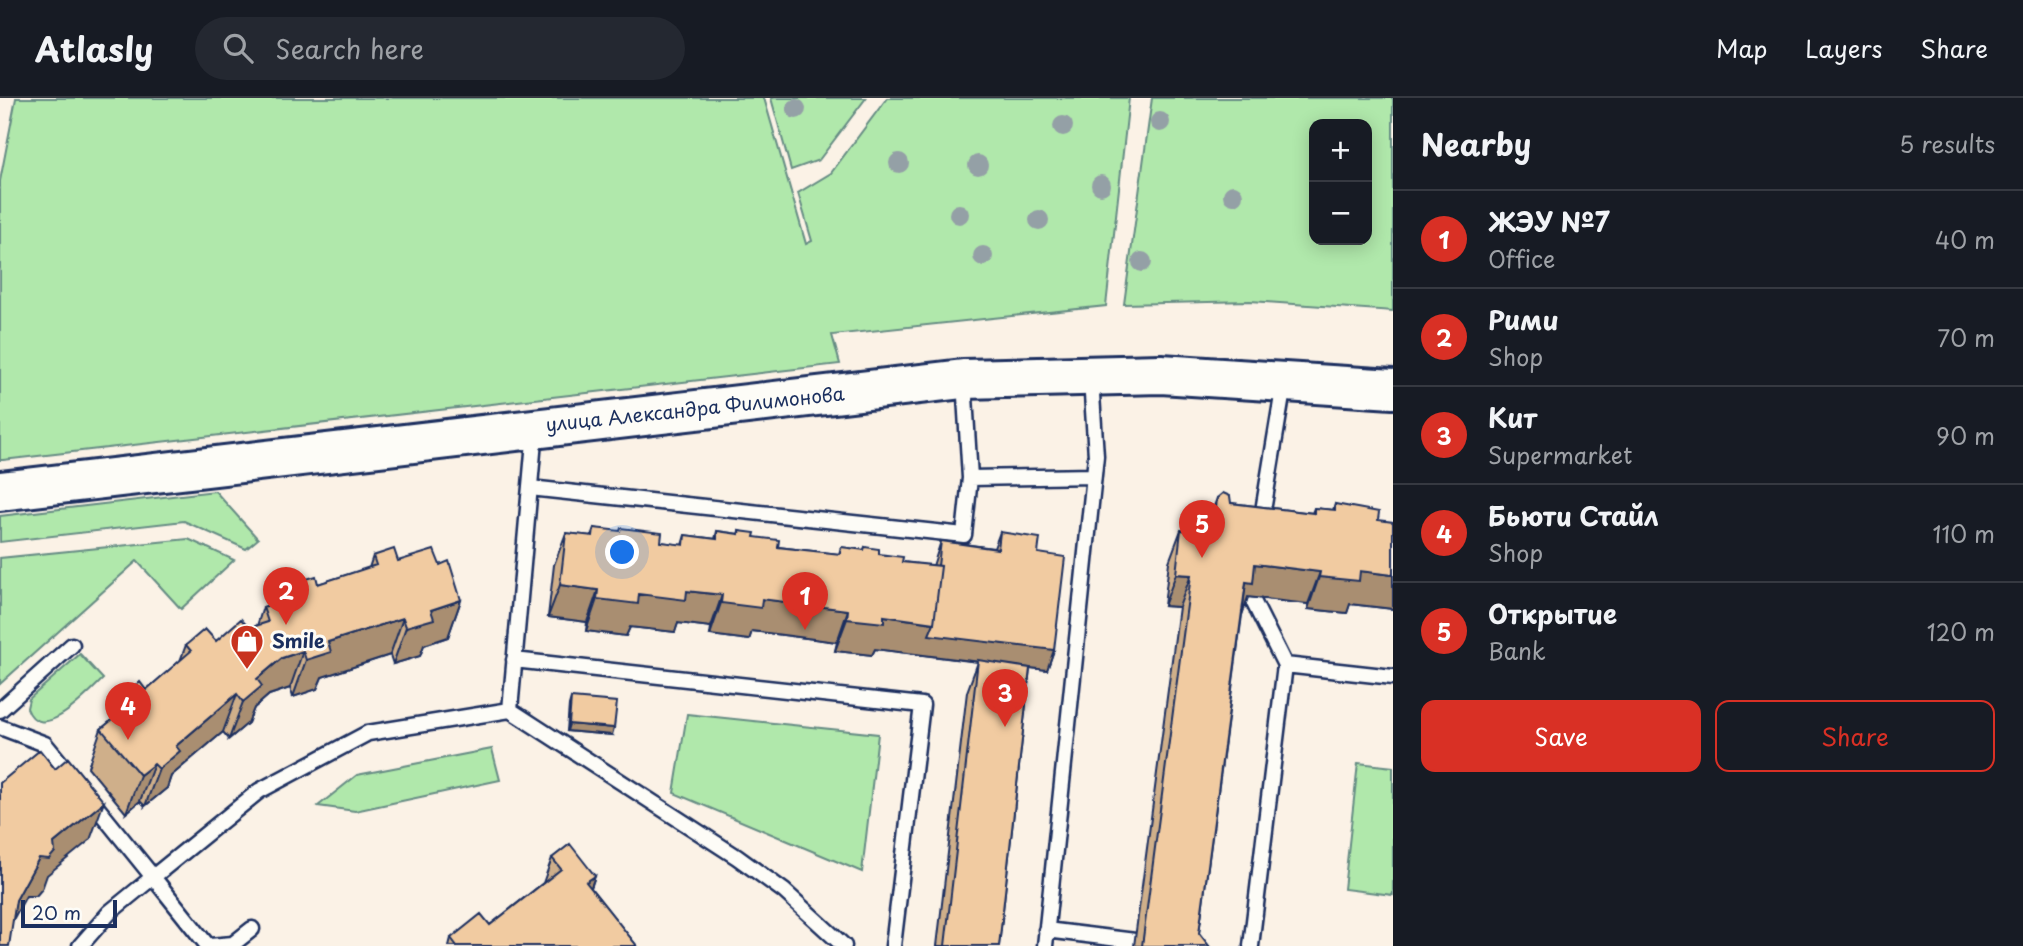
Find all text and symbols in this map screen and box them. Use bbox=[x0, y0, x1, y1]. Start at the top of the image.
search box bbox=[195, 17, 685, 80]
text: Atlasly bbox=[35, 23, 153, 73]
icon: search bbox=[219, 29, 257, 67]
text: Search here bbox=[275, 29, 424, 68]
text: Map bbox=[1716, 30, 1767, 66]
text: Layers bbox=[1805, 30, 1882, 66]
text: Share bbox=[1920, 30, 1988, 66]
map controls bbox=[1309, 119, 1372, 245]
button: + bbox=[1309, 119, 1372, 182]
text: Nearby bbox=[1421, 121, 1531, 166]
text: 5 results bbox=[1899, 126, 1995, 161]
button: − bbox=[1309, 182, 1372, 245]
text: ЖЭУ №7 bbox=[1488, 202, 1610, 241]
text: 1 bbox=[1439, 222, 1450, 257]
text: 40 m bbox=[1935, 222, 1995, 257]
text: Office bbox=[1488, 241, 1555, 276]
text: Рими bbox=[1488, 300, 1559, 339]
text: 2 bbox=[1436, 320, 1452, 355]
text: 70 m bbox=[1937, 320, 1995, 355]
text: Shop bbox=[1488, 339, 1543, 374]
street label: улица Александра Филимонова bbox=[544, 378, 846, 438]
text: Кит bbox=[1488, 398, 1537, 437]
text: 3 bbox=[1436, 418, 1452, 453]
text: 90 m bbox=[1936, 418, 1995, 453]
text: Supermarket bbox=[1488, 437, 1632, 472]
text: Бьюти Стайл bbox=[1488, 496, 1659, 535]
pin: 5 bbox=[1179, 500, 1225, 558]
text: 4 bbox=[1436, 516, 1452, 551]
text: 110 m bbox=[1933, 516, 1995, 551]
your location bbox=[605, 535, 639, 569]
text: Shop bbox=[1488, 535, 1543, 570]
pin: 2 bbox=[263, 567, 309, 625]
pin: 1 bbox=[782, 572, 828, 630]
text: Открытие bbox=[1488, 594, 1617, 633]
text: 5 bbox=[1437, 614, 1451, 649]
text: 120 m bbox=[1927, 614, 1995, 649]
shop icon: Smile bbox=[228, 622, 266, 671]
place label: Smile bbox=[272, 626, 325, 654]
text: Bank bbox=[1488, 633, 1546, 668]
pin: 3 bbox=[982, 669, 1028, 727]
pin: 4 bbox=[105, 682, 151, 740]
button: Save bbox=[1421, 700, 1701, 772]
button: Share bbox=[1715, 700, 1995, 772]
scale bar bbox=[21, 897, 117, 929]
text: 20 m bbox=[32, 898, 81, 926]

